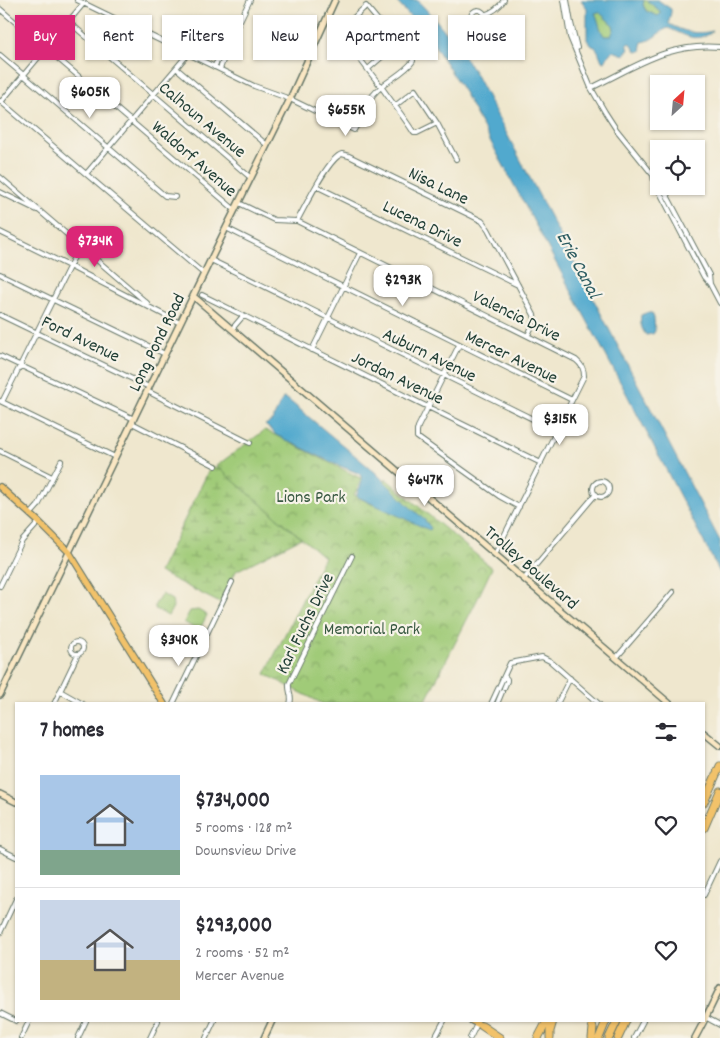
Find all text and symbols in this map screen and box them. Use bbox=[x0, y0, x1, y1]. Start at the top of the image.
chip: Buy bbox=[15, 15, 75, 60]
chip: Rent bbox=[85, 15, 152, 60]
chip: Filters bbox=[162, 15, 243, 60]
chip: New bbox=[253, 15, 317, 60]
chip: Apartment bbox=[327, 15, 438, 60]
chip: House bbox=[448, 15, 525, 60]
north arrow bbox=[650, 75, 705, 130]
map controls bbox=[650, 75, 705, 195]
pin: $605K bbox=[55, 76, 125, 119]
street label: Calhoun Avenue bbox=[152, 77, 251, 165]
text: $605K bbox=[70, 81, 110, 104]
pin: $655K bbox=[311, 94, 381, 137]
text: $655K bbox=[327, 99, 365, 122]
street label: Waldorf Avenue bbox=[145, 116, 242, 204]
button: locate bbox=[650, 140, 705, 195]
street label: Nisa Lane bbox=[403, 162, 472, 213]
street label: Lucena Drive bbox=[378, 195, 466, 255]
pin: $734K bbox=[60, 226, 130, 268]
water label: Erie Canal bbox=[548, 227, 607, 305]
text: $734K bbox=[77, 230, 113, 253]
pin: $293K bbox=[368, 264, 438, 307]
text: $293K bbox=[385, 269, 421, 292]
street label: Valencia Drive bbox=[468, 285, 564, 349]
street label: Long Pond Road bbox=[124, 290, 193, 396]
street label: Ford Avenue bbox=[36, 310, 123, 370]
street label: Auburn Avenue bbox=[378, 323, 480, 390]
street label: Mercer Avenue bbox=[460, 325, 562, 392]
street label: Jordan Avenue bbox=[347, 346, 447, 412]
pin: $315K bbox=[525, 404, 595, 446]
text: $315K bbox=[543, 408, 577, 431]
pin: $647K bbox=[390, 464, 460, 507]
text: $647K bbox=[407, 469, 443, 492]
park label: Lions Park bbox=[276, 486, 346, 511]
street label: Trolley Boulevard bbox=[478, 521, 583, 617]
street label: Karl Fuchs Drive bbox=[271, 569, 342, 679]
park label: Memorial Park bbox=[324, 618, 420, 643]
pin: $340K bbox=[144, 624, 214, 667]
text: $340K bbox=[160, 629, 198, 652]
text: 7 homes bbox=[40, 717, 104, 747]
icon: filters bbox=[652, 718, 680, 746]
text: $734,000 bbox=[195, 787, 270, 817]
icon: home bbox=[80, 795, 140, 855]
icon: heart bbox=[652, 811, 680, 839]
text: 5 rooms · 128 m² bbox=[195, 817, 292, 840]
text: Downsview Drive bbox=[195, 840, 296, 863]
text: $293,000 bbox=[195, 912, 272, 942]
icon: home bbox=[80, 920, 140, 980]
icon: heart bbox=[652, 936, 680, 964]
text: 2 rooms · 52 m² bbox=[195, 942, 289, 965]
text: Mercer Avenue bbox=[195, 965, 284, 988]

